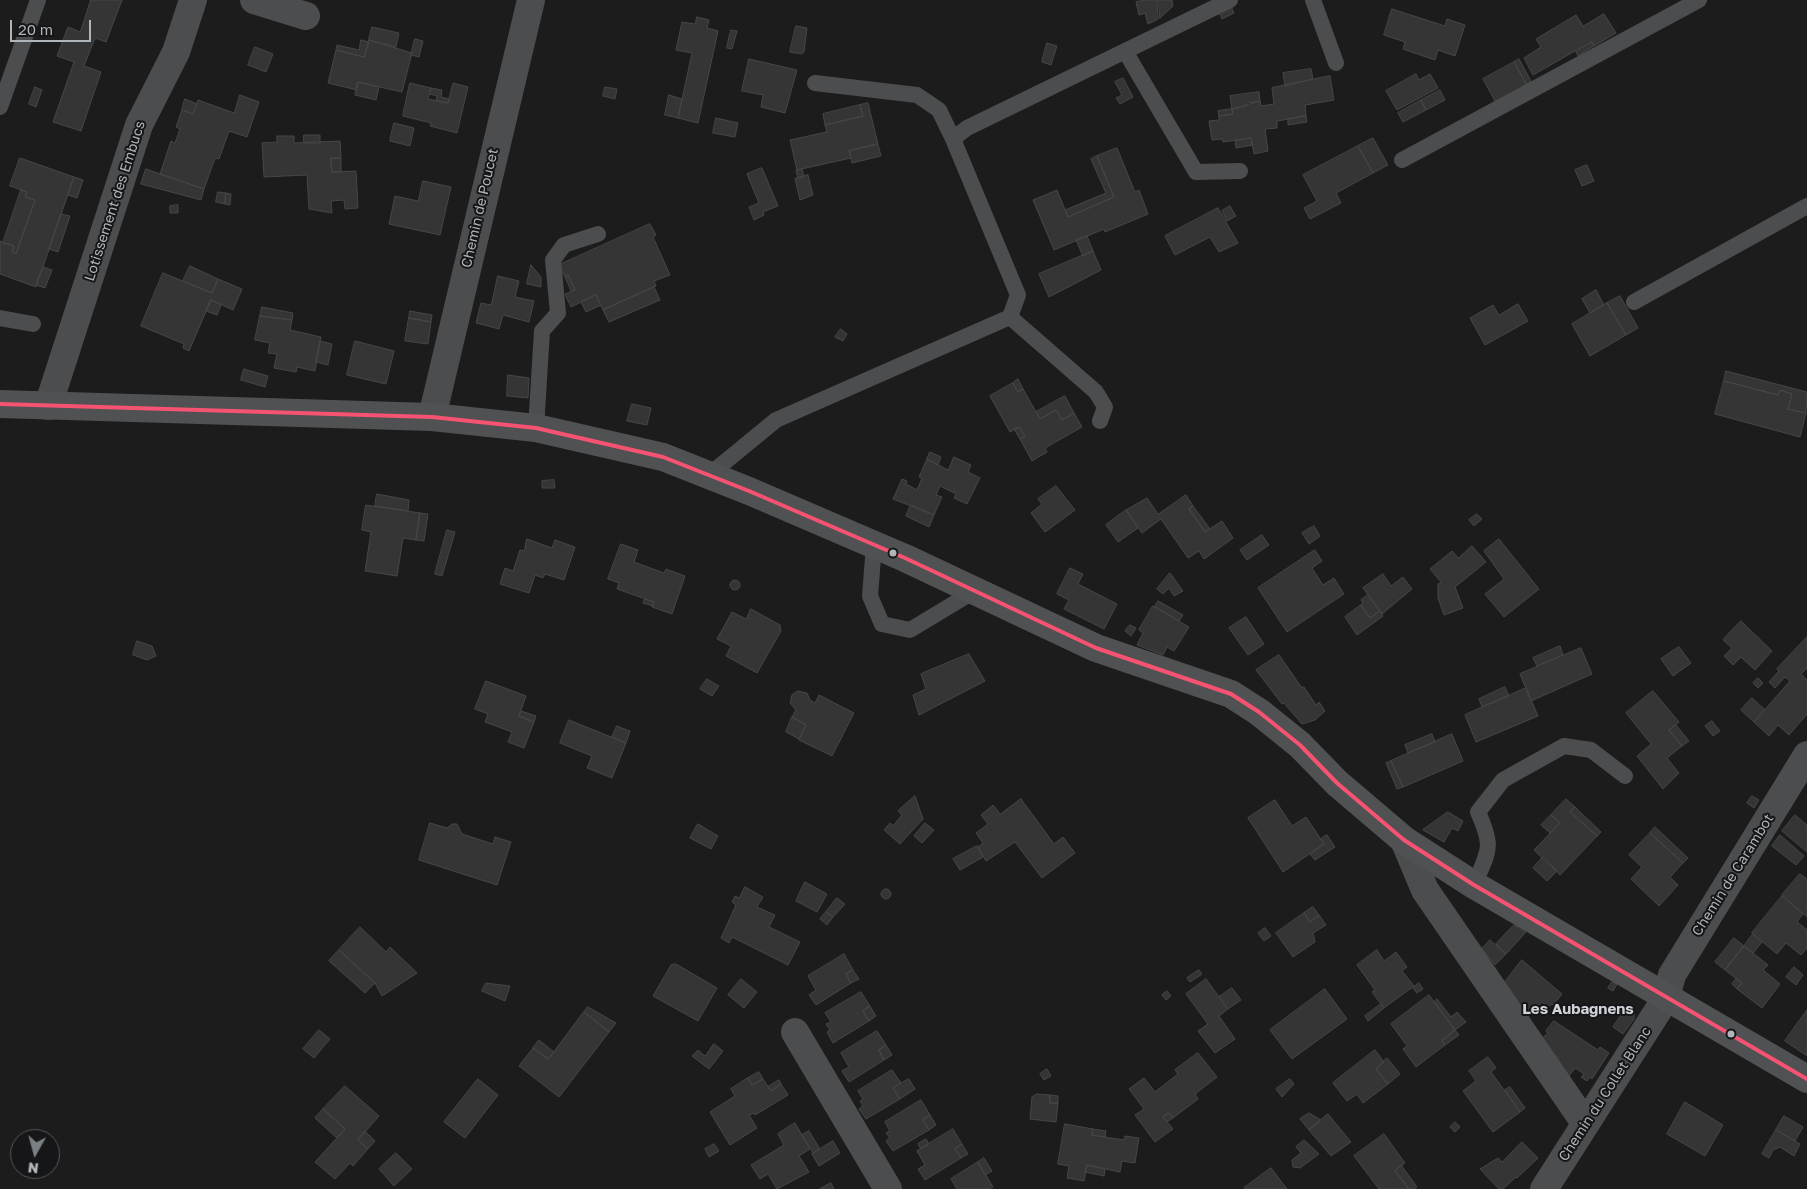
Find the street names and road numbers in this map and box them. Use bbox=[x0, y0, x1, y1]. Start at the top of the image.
street label: Lotissement des Embucs bbox=[81, 119, 149, 283]
street label: Chemin de Poucet bbox=[458, 147, 502, 269]
street label: Chemin de Carambot bbox=[1689, 811, 1777, 939]
street label: Chemin du Collet Blanc bbox=[1555, 1024, 1655, 1164]

